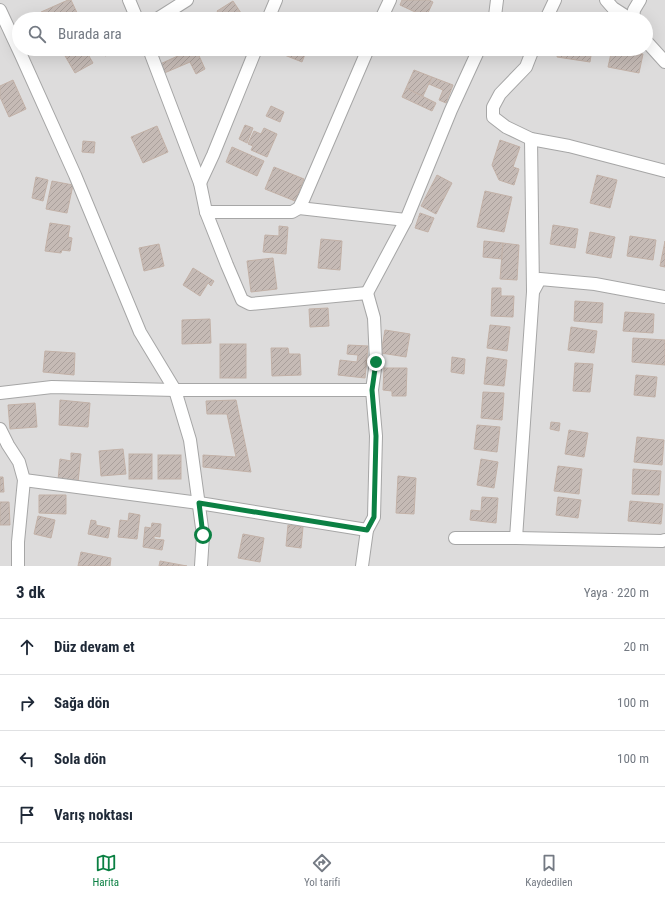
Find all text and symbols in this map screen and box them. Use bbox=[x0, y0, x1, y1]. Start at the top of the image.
search box bbox=[12, 12, 653, 56]
icon: search bbox=[26, 23, 48, 45]
text: Burada ara bbox=[58, 25, 122, 43]
route end bbox=[367, 353, 385, 371]
route start bbox=[194, 526, 212, 544]
text: 3 dk bbox=[16, 582, 45, 602]
text: Yaya · 220 m bbox=[584, 585, 649, 600]
icon: ahead bbox=[16, 636, 38, 658]
text: Düz devam et bbox=[54, 638, 135, 656]
text: 20 m bbox=[623, 639, 649, 654]
icon: right bbox=[16, 692, 38, 714]
text: Sağa dön bbox=[54, 694, 110, 712]
text: 100 m bbox=[617, 695, 649, 710]
icon: left bbox=[16, 748, 38, 770]
text: Sola dön bbox=[54, 750, 106, 768]
text: 100 m bbox=[617, 751, 649, 766]
icon: arrive bbox=[16, 804, 38, 826]
text: Varış noktası bbox=[54, 806, 133, 824]
tab: Harita bbox=[92, 852, 119, 889]
tab: Yol tarifi bbox=[304, 852, 340, 889]
tab: Kaydedilen bbox=[525, 852, 573, 889]

